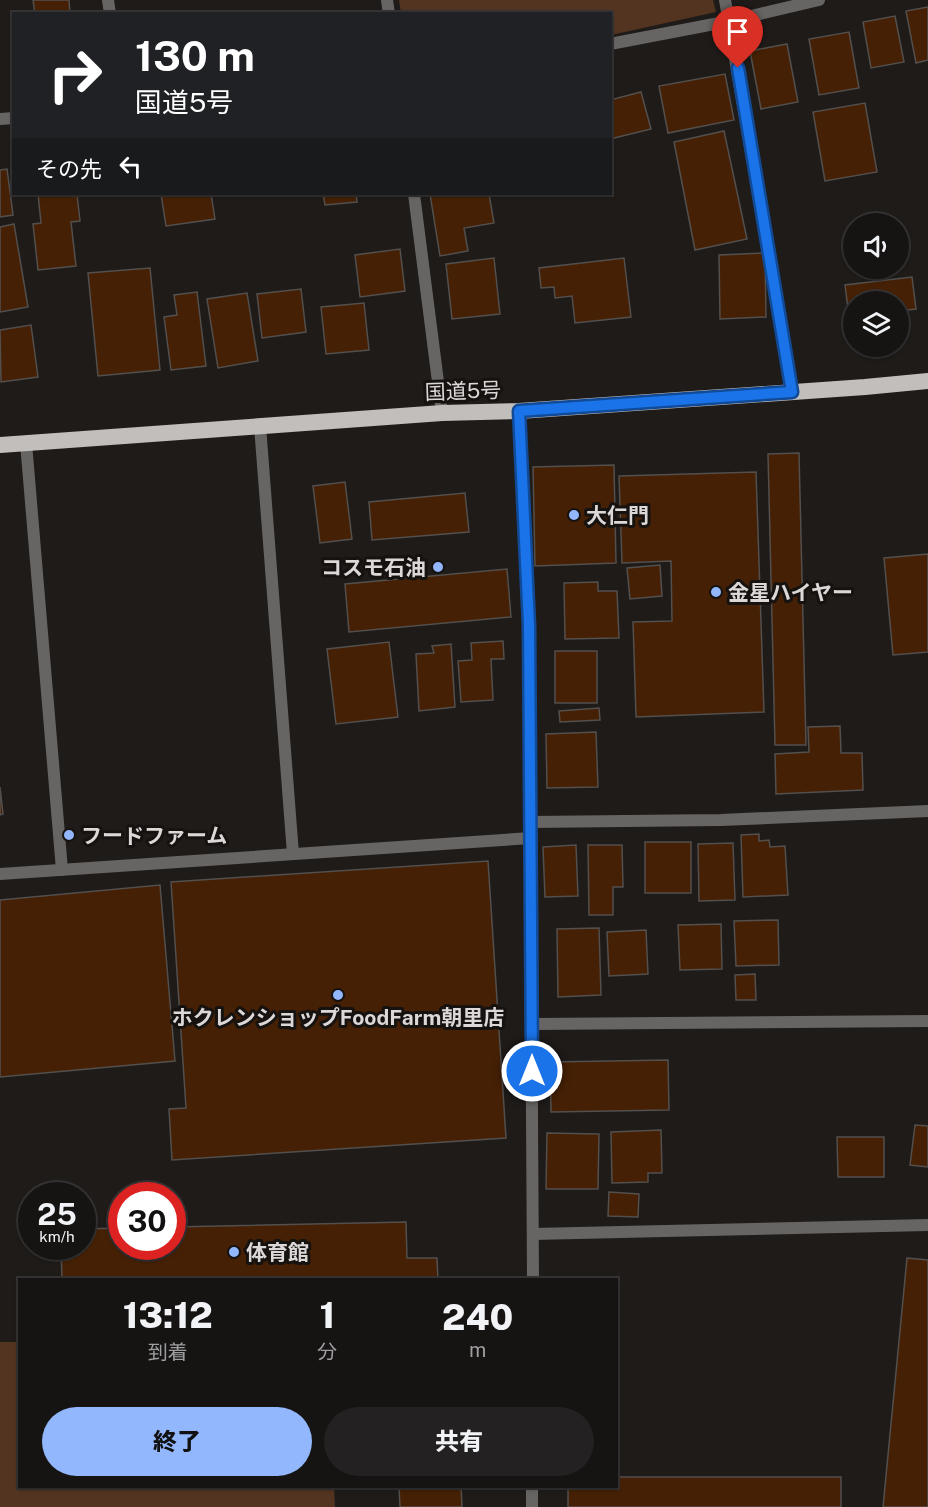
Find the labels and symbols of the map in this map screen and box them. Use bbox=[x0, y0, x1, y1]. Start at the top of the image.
pin bbox=[712, 6, 763, 68]
street label: 国道5号 bbox=[424, 377, 502, 405]
place label: 大仁門 bbox=[586, 503, 649, 528]
marker: 大仁門 bbox=[567, 508, 581, 522]
place label: コスモ石油 bbox=[321, 555, 426, 580]
marker: コスモ石油 bbox=[431, 560, 445, 574]
place label: 金星ハイヤー bbox=[728, 580, 853, 605]
marker: 金星ハイヤー bbox=[709, 585, 723, 599]
place label: フードファーム bbox=[81, 823, 227, 848]
marker: フードファーム bbox=[62, 828, 76, 842]
marker: ホクレンショップFoodFarm朝里店 bbox=[331, 988, 345, 1002]
place label: ホクレンショップFoodFarm朝里店 bbox=[172, 1005, 504, 1030]
position arrow bbox=[500, 1039, 564, 1103]
speed limit sign: 30 bbox=[108, 1182, 186, 1260]
place label: 体育館 bbox=[246, 1240, 309, 1265]
marker: 体育館 bbox=[227, 1245, 241, 1259]

